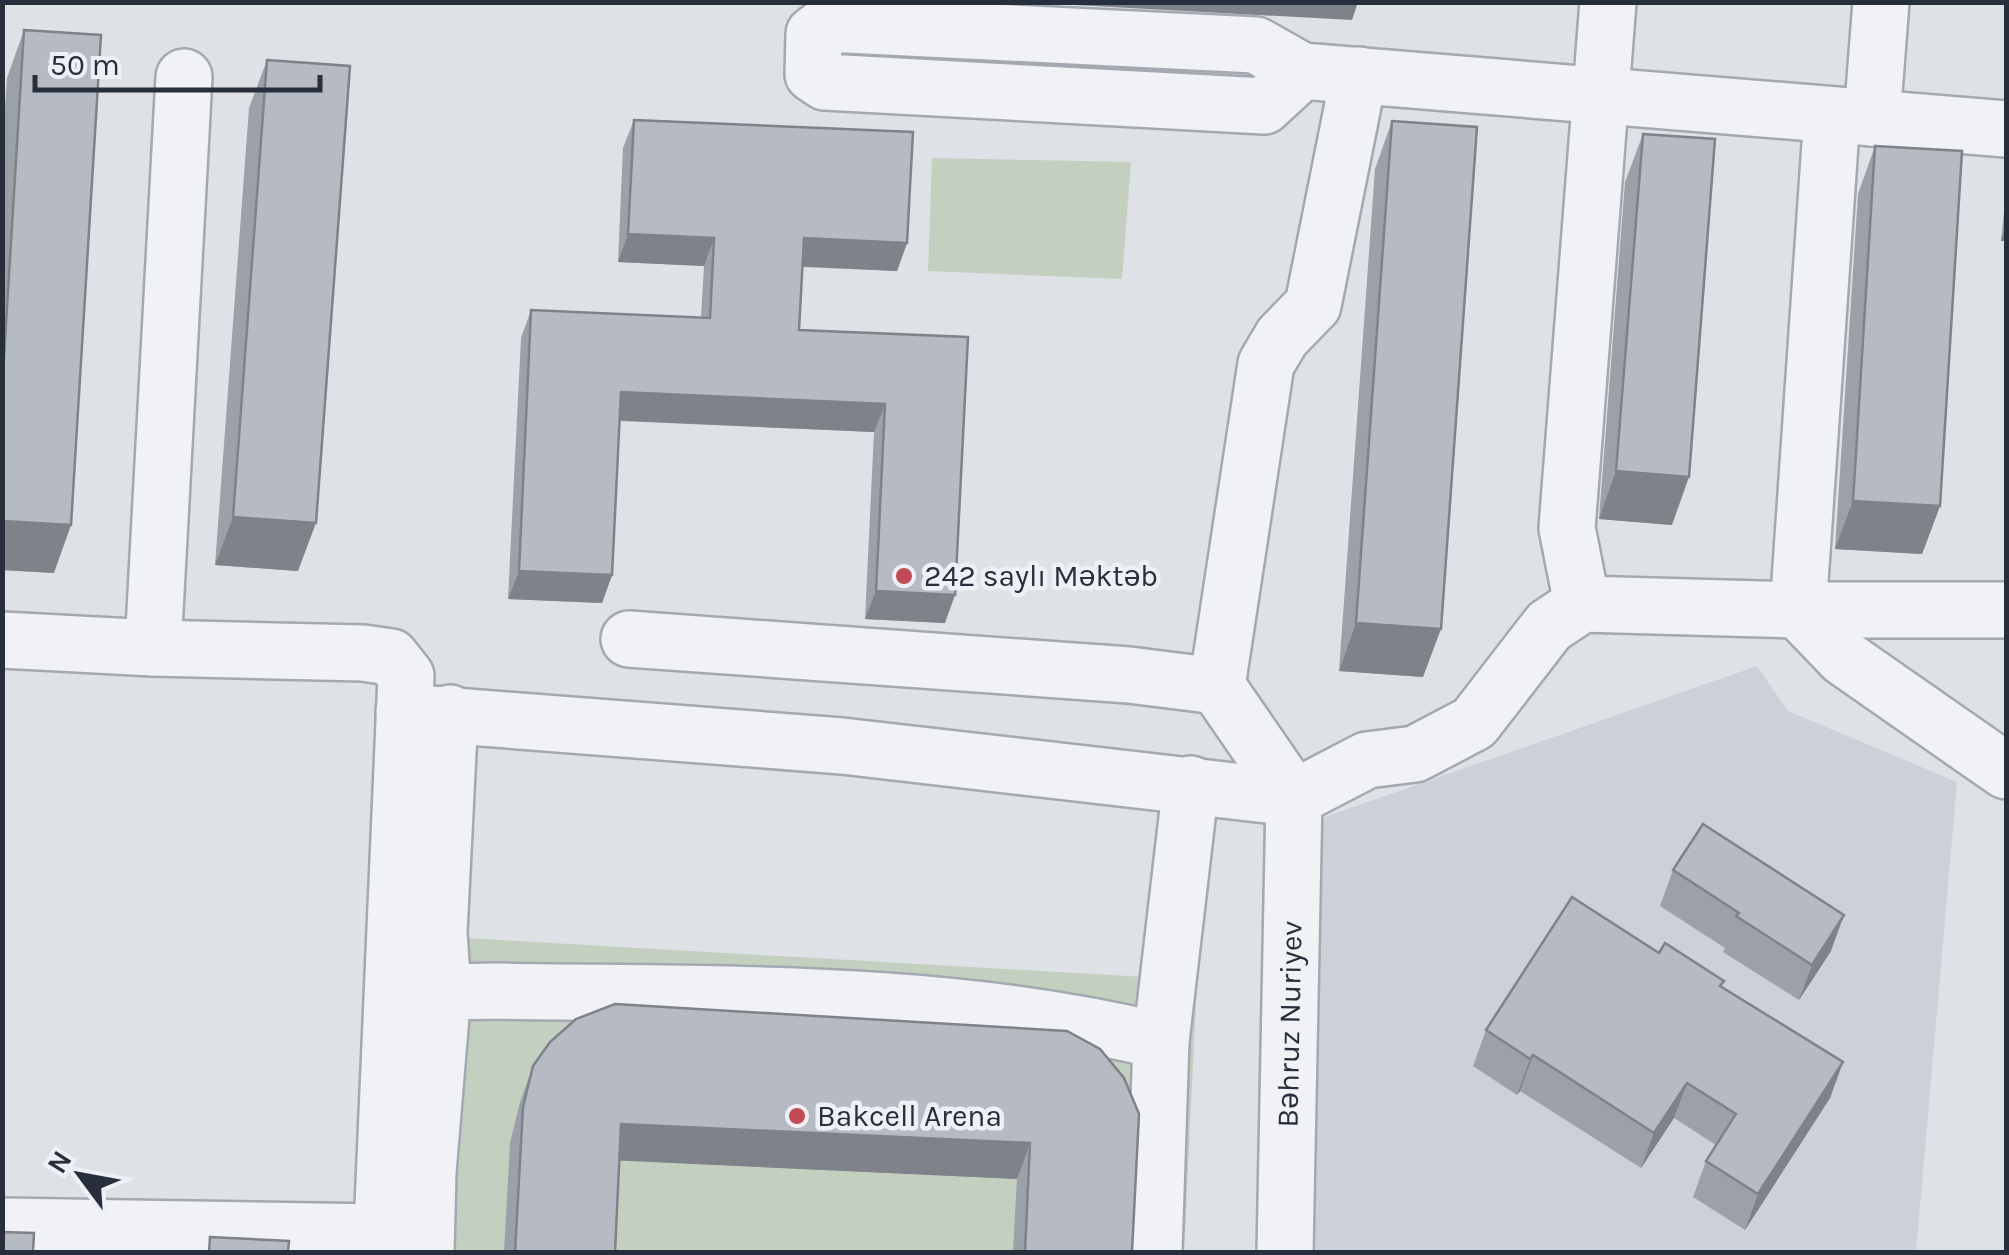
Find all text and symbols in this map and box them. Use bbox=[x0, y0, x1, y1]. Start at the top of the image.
scale bar bbox=[35, 30, 320, 92]
text: 50 m bbox=[50, 47, 120, 83]
place label: 242 saylı Məktəb bbox=[924, 558, 1158, 594]
marker: 242 saylı Məktəb bbox=[893, 565, 915, 587]
street label: Bəhruz Nuriyev bbox=[1269, 920, 1310, 1128]
place label: Bakcell Arena bbox=[817, 1098, 1002, 1134]
marker: Bakcell Arena bbox=[786, 1105, 808, 1127]
north arrow bbox=[30, 1125, 130, 1225]
text: N bbox=[40, 1145, 79, 1179]

